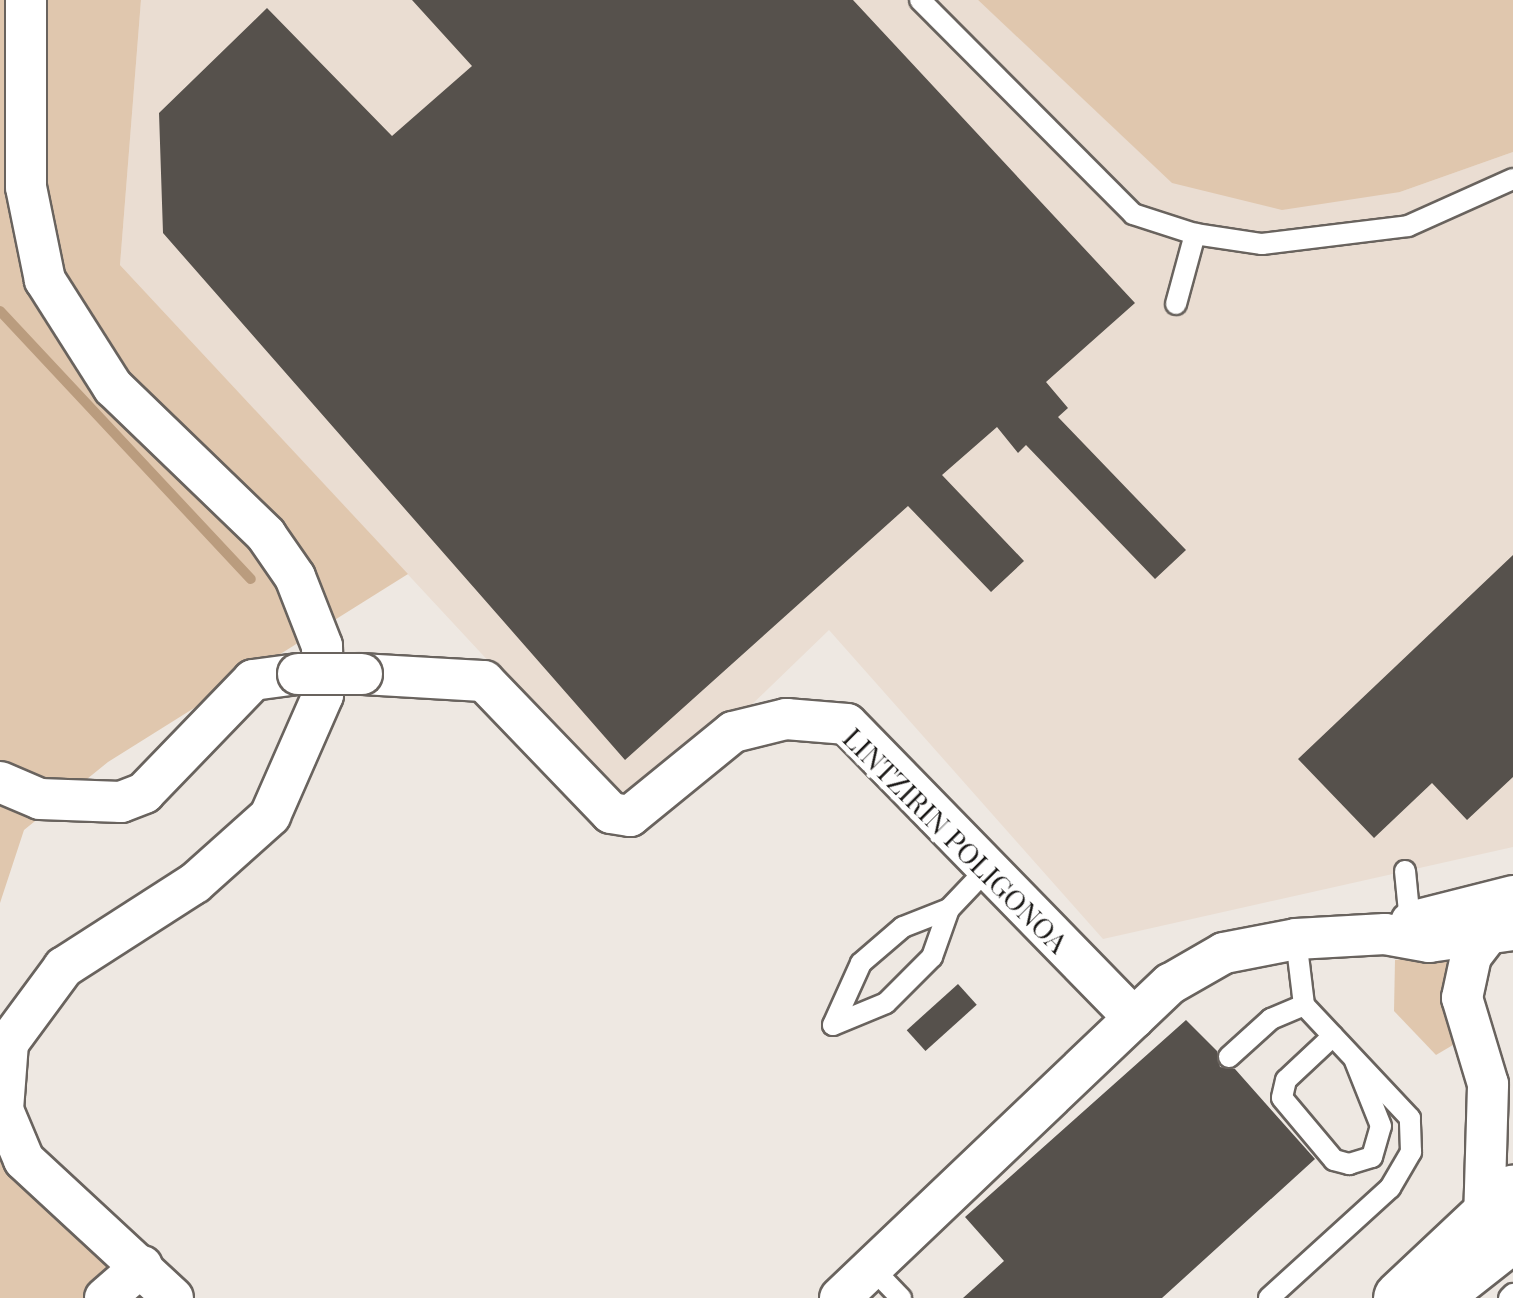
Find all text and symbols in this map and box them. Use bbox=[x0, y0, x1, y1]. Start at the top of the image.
street label: LINTZIRIN POLIGONOA bbox=[837, 721, 1075, 959]

